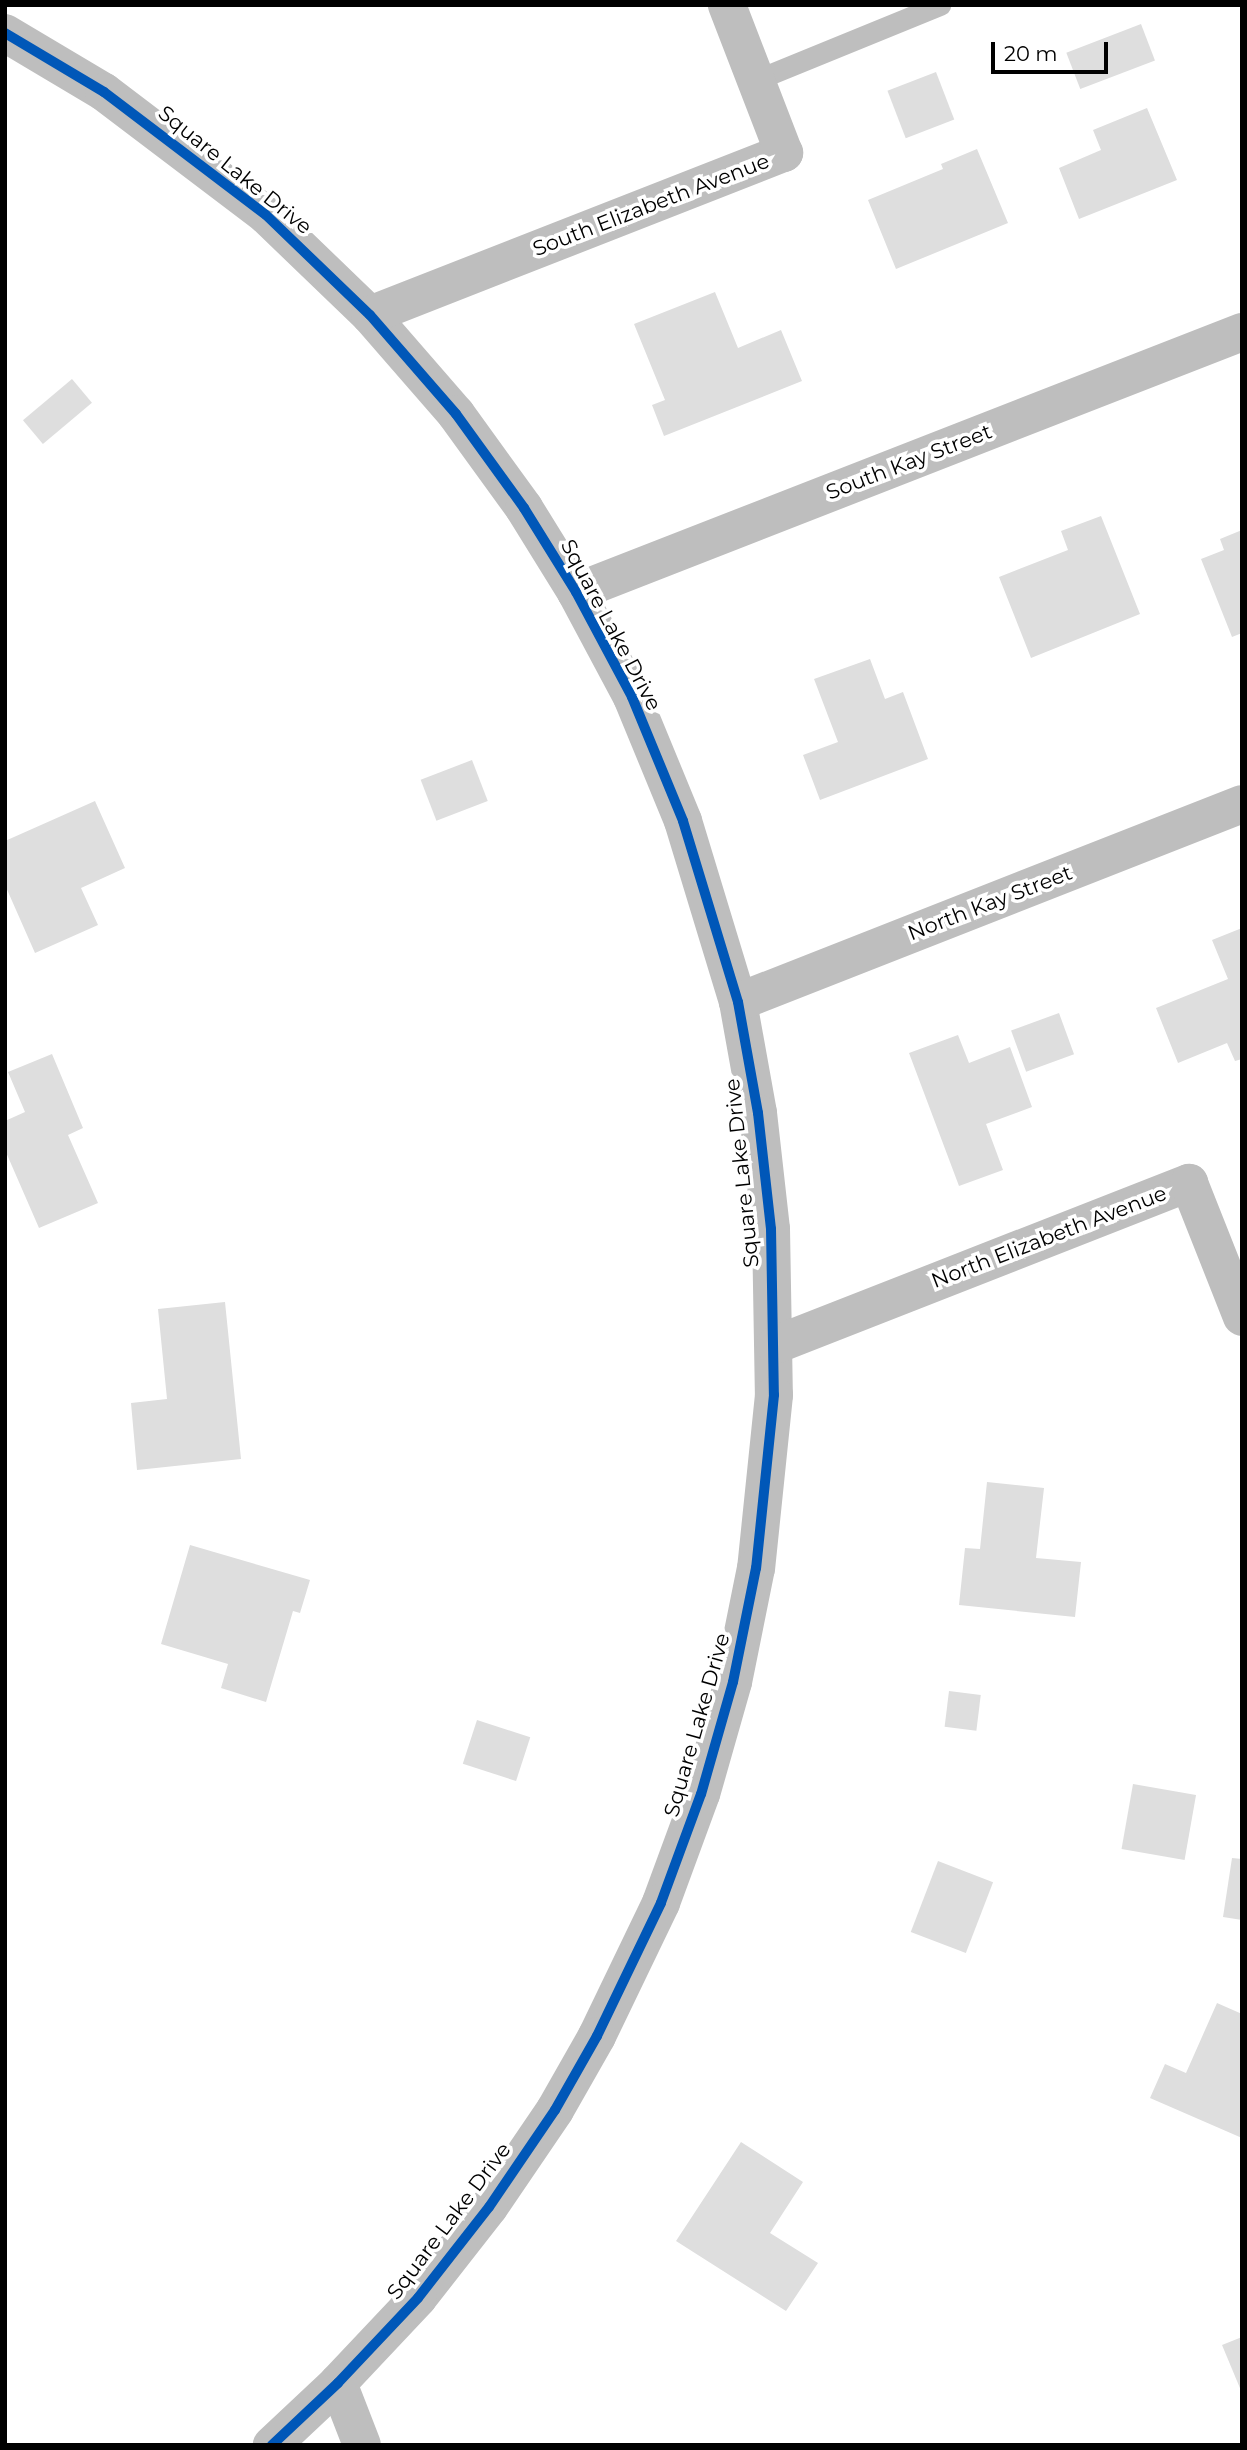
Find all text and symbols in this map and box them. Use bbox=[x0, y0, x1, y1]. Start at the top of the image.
scale bar bbox=[995, 28, 1112, 72]
text: 20 m bbox=[1004, 41, 1058, 66]
street label: Square Lake Drive bbox=[153, 100, 317, 240]
street label: South Elizabeth Avenue bbox=[529, 148, 773, 262]
street label: South Kay Street bbox=[823, 419, 995, 505]
street label: Square Lake Drive bbox=[555, 535, 667, 715]
street label: North Kay Street bbox=[904, 860, 1076, 946]
street label: Square Lake Drive bbox=[720, 1077, 764, 1269]
street label: North Elizabeth Avenue bbox=[928, 1180, 1170, 1294]
street label: Square Lake Drive bbox=[659, 1630, 735, 1820]
street label: Square Lake Drive bbox=[382, 2138, 516, 2304]

